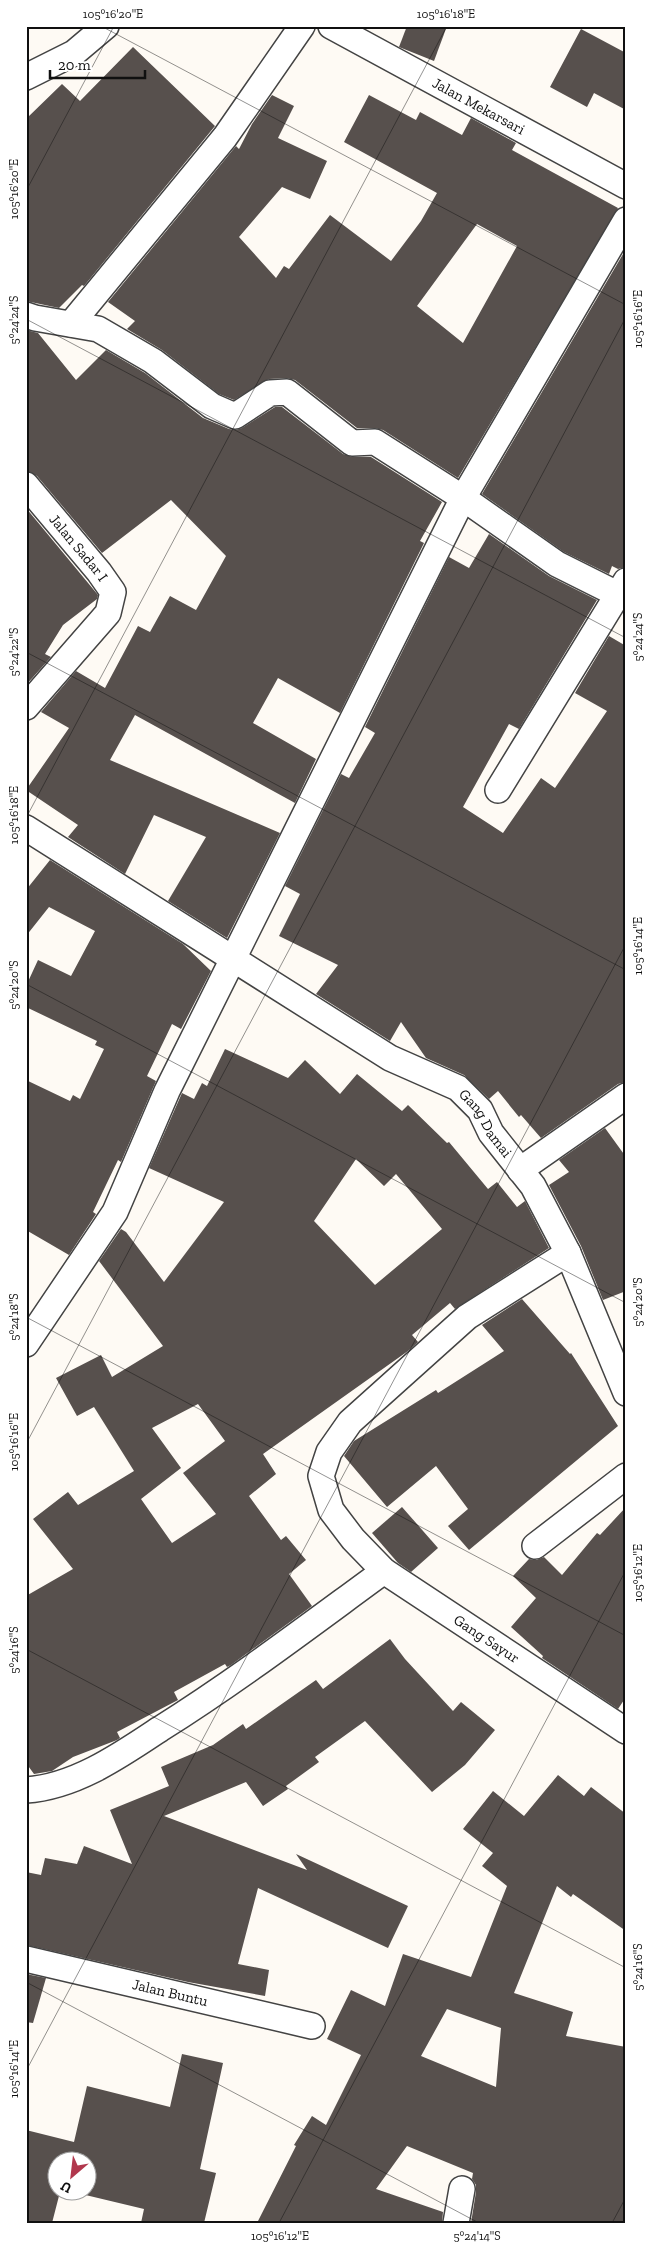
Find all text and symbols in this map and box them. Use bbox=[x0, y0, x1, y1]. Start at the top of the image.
text: 105°16'20"E bbox=[83, 7, 143, 21]
text: 105°16'18"E bbox=[417, 7, 475, 21]
scale bar bbox=[50, 48, 145, 80]
text: 20 m bbox=[58, 56, 91, 74]
street label: Jalan Mekarsari bbox=[429, 74, 528, 138]
text: 105°16'20"E bbox=[7, 159, 21, 219]
text: 105°16'16"E bbox=[631, 290, 645, 348]
text: 5°24'24"S bbox=[7, 296, 21, 344]
street label: Jalan Sadar I bbox=[45, 511, 112, 585]
text: 5°24'24"S bbox=[631, 613, 645, 661]
text: 5°24'22"S bbox=[7, 628, 21, 676]
text: 105°16'18"E bbox=[7, 786, 21, 844]
text: 105°16'14"E bbox=[631, 917, 645, 975]
text: 5°24'20"S bbox=[7, 960, 21, 1010]
street label: Gang Damai bbox=[455, 1085, 516, 1161]
text: 5°24'20"S bbox=[631, 1277, 645, 1327]
text: 5°24'18"S bbox=[7, 1293, 21, 1341]
text: 105°16'16"E bbox=[7, 1413, 21, 1471]
text: 105°16'12"E bbox=[631, 1544, 645, 1602]
street label: Gang Sayur bbox=[450, 1611, 523, 1667]
text: 5°24'16"S bbox=[7, 1626, 21, 1674]
text: 5°24'16"S bbox=[631, 1943, 645, 1991]
street label: Jalan Buntu bbox=[131, 1975, 210, 2010]
text: 105°16'14"E bbox=[7, 2040, 21, 2098]
north arrow bbox=[48, 2152, 98, 2202]
text: U bbox=[58, 2177, 75, 2197]
text: 105°16'12"E bbox=[251, 2229, 309, 2243]
text: 5°24'14"S bbox=[453, 2229, 501, 2243]

